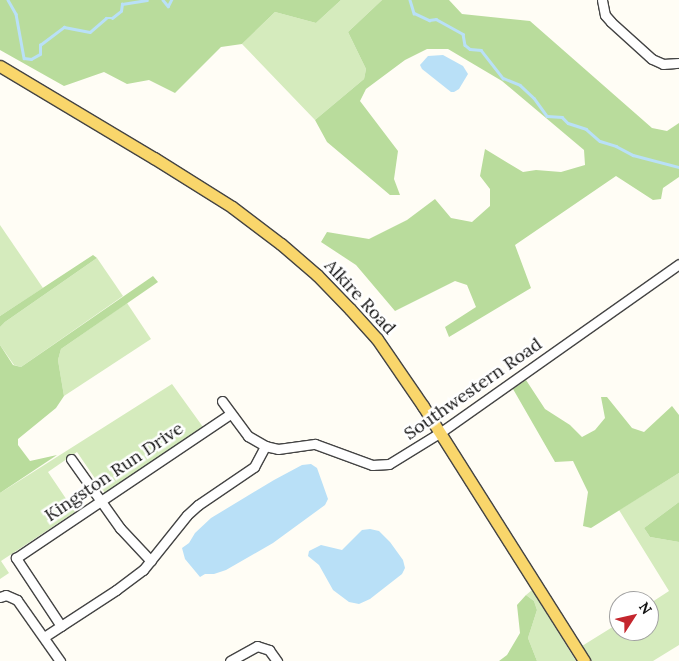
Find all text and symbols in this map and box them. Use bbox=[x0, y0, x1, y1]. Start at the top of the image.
street label: Alkire Road bbox=[320, 255, 400, 339]
street label: Southwestern Road bbox=[400, 333, 546, 445]
street label: Kingston Run Drive bbox=[41, 418, 187, 526]
north arrow bbox=[609, 591, 659, 641]
text: N bbox=[635, 598, 656, 618]

